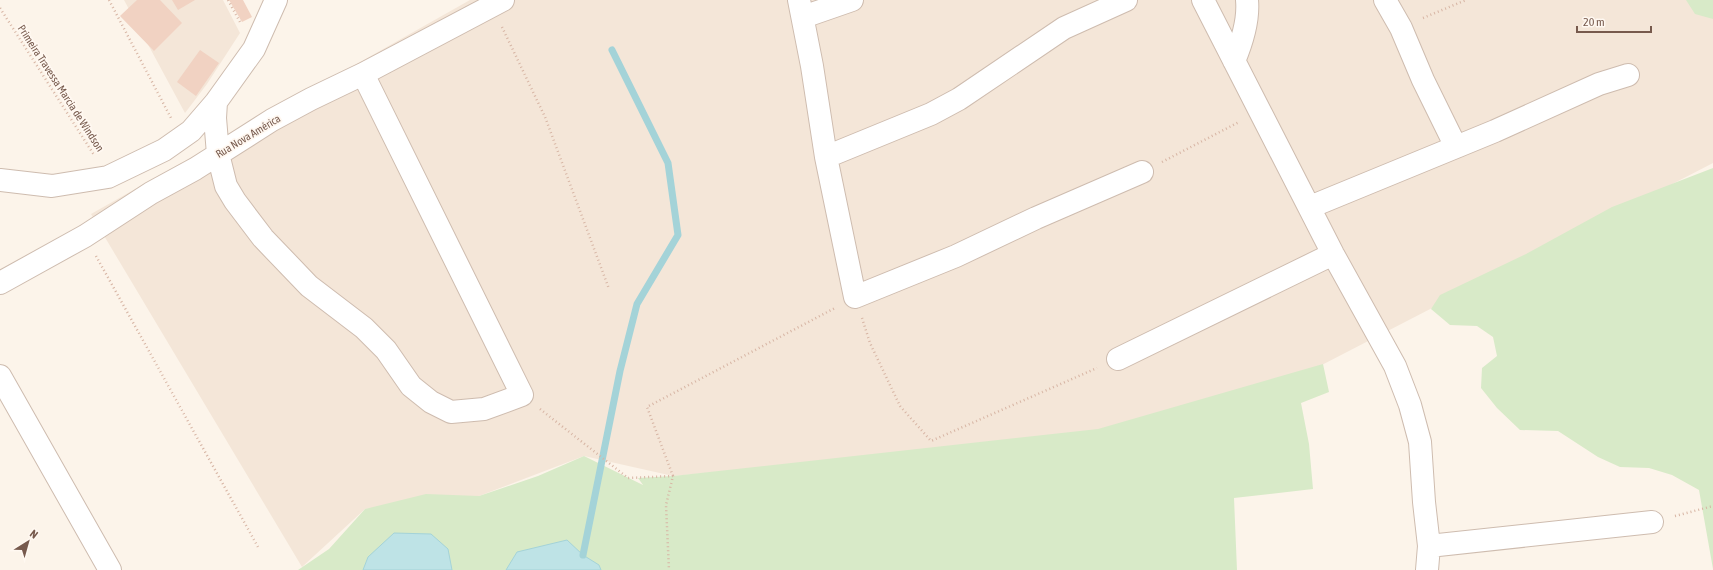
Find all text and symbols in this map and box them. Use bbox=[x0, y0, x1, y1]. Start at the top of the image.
scale bar bbox=[1577, 8, 1651, 34]
text: 20 m bbox=[1583, 15, 1605, 29]
street label: Primeira Travessa Marcia de Windson bbox=[16, 22, 106, 154]
street label: Rua Nova América bbox=[213, 112, 283, 160]
north arrow bbox=[8, 522, 48, 562]
text: N bbox=[28, 527, 40, 541]

